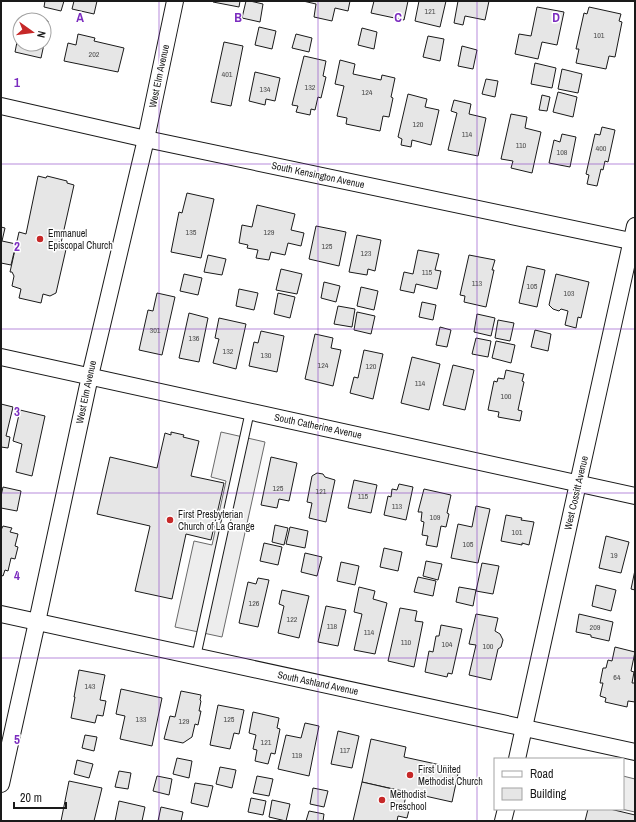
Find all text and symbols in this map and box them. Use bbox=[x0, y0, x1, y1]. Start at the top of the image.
house number: 121 bbox=[425, 6, 436, 16]
text: A bbox=[76, 9, 84, 26]
text: B bbox=[234, 9, 242, 26]
text: C bbox=[394, 9, 402, 26]
text: D bbox=[552, 9, 560, 26]
north arrow bbox=[12, 12, 52, 52]
text: N bbox=[34, 30, 49, 39]
house number: 101 bbox=[594, 30, 605, 40]
street label: West Elm Avenue bbox=[146, 43, 172, 109]
house number: 202 bbox=[89, 49, 100, 59]
house number: 401 bbox=[222, 69, 233, 79]
text: 1 bbox=[14, 74, 20, 91]
house number: 132 bbox=[305, 82, 316, 92]
house number: 134 bbox=[260, 84, 271, 94]
house number: 124 bbox=[362, 87, 373, 97]
house number: 120 bbox=[413, 119, 424, 129]
house number: 114 bbox=[462, 129, 473, 139]
house number: 110 bbox=[516, 140, 527, 150]
house number: 400 bbox=[596, 143, 607, 153]
house number: 108 bbox=[557, 147, 568, 157]
street label: South Kensington Avenue bbox=[270, 159, 366, 191]
place label: Emmanuel Episcopal Church bbox=[48, 227, 113, 252]
house number: 135 bbox=[186, 227, 197, 237]
house number: 129 bbox=[264, 227, 275, 237]
marker: Emmanuel Episcopal Church bbox=[35, 234, 45, 244]
text: 2 bbox=[14, 238, 20, 255]
house number: 125 bbox=[322, 241, 333, 251]
house number: 123 bbox=[361, 248, 372, 258]
house number: 115 bbox=[422, 267, 433, 277]
house number: 113 bbox=[472, 278, 483, 288]
house number: 105 bbox=[527, 281, 538, 291]
house number: 103 bbox=[564, 288, 575, 298]
house number: 301 bbox=[150, 325, 161, 335]
house number: 136 bbox=[189, 333, 200, 343]
house number: 132 bbox=[223, 346, 234, 356]
house number: 130 bbox=[261, 350, 272, 360]
street label: West Elm Avenue bbox=[73, 359, 99, 425]
house number: 124 bbox=[318, 360, 329, 370]
house number: 120 bbox=[366, 361, 377, 371]
house number: 114 bbox=[415, 378, 426, 388]
house number: 100 bbox=[501, 391, 512, 401]
text: 3 bbox=[14, 403, 20, 420]
street label: South Catherine Avenue bbox=[273, 410, 363, 442]
street label: West Cossitt Avenue bbox=[561, 454, 591, 531]
house number: 125 bbox=[273, 483, 284, 493]
house number: 121 bbox=[316, 486, 327, 496]
house number: 115 bbox=[358, 491, 369, 501]
house number: 113 bbox=[392, 501, 403, 511]
place label: First Presbyterian Church of La Grange bbox=[178, 508, 255, 533]
house number: 109 bbox=[430, 512, 441, 522]
marker: First Presbyterian Church of La Grange bbox=[165, 515, 175, 525]
house number: 101 bbox=[512, 527, 523, 537]
house number: 105 bbox=[463, 539, 474, 549]
house number: 19 bbox=[610, 550, 618, 560]
text: 4 bbox=[14, 567, 20, 584]
house number: 126 bbox=[249, 598, 260, 608]
house number: 122 bbox=[287, 614, 298, 624]
house number: 118 bbox=[327, 621, 338, 631]
house number: 209 bbox=[590, 622, 601, 632]
house number: 114 bbox=[364, 627, 375, 637]
house number: 110 bbox=[401, 637, 412, 647]
house number: 104 bbox=[442, 639, 453, 649]
house number: 100 bbox=[483, 641, 494, 651]
street label: South Ashland Avenue bbox=[276, 668, 360, 698]
house number: 64 bbox=[613, 672, 621, 682]
house number: 143 bbox=[85, 681, 96, 691]
house number: 133 bbox=[136, 714, 147, 724]
house number: 125 bbox=[224, 714, 235, 724]
house number: 129 bbox=[179, 716, 190, 726]
text: 5 bbox=[14, 731, 20, 748]
house number: 121 bbox=[261, 737, 272, 747]
house number: 117 bbox=[340, 745, 351, 755]
house number: 119 bbox=[292, 750, 303, 760]
legend bbox=[494, 758, 624, 810]
place label: First United Methodist Church bbox=[418, 763, 483, 788]
text: Road bbox=[530, 766, 554, 782]
marker: First United Methodist Church bbox=[405, 770, 415, 780]
scale bar bbox=[14, 784, 66, 810]
text: Building bbox=[530, 786, 567, 802]
place label: Methodist Preschool bbox=[390, 788, 427, 813]
text: 20 m bbox=[20, 790, 42, 806]
marker: Methodist Preschool bbox=[377, 795, 387, 805]

